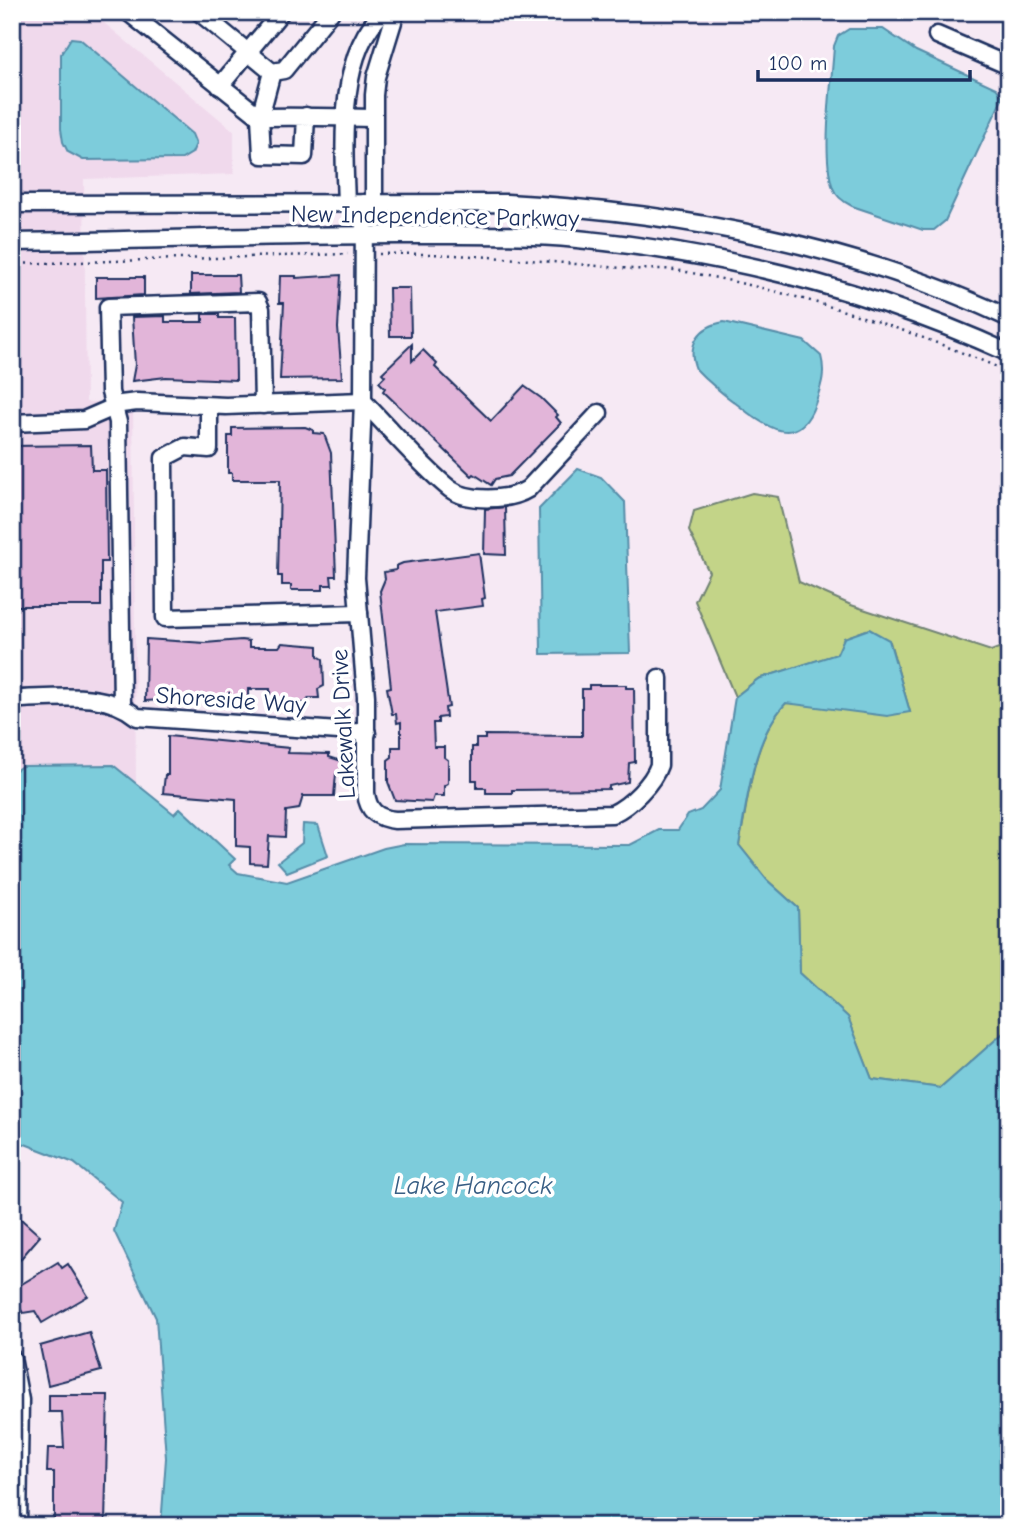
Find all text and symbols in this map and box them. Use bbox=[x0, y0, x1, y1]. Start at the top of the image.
scale bar bbox=[758, 38, 970, 82]
text: 100 m bbox=[769, 51, 827, 75]
street label: New Independence Parkway bbox=[291, 199, 580, 233]
street label: Lakewalk Drive bbox=[325, 648, 361, 800]
street label: Shoreside Way bbox=[155, 681, 307, 719]
water label: Lake Hancock bbox=[394, 1171, 553, 1201]

